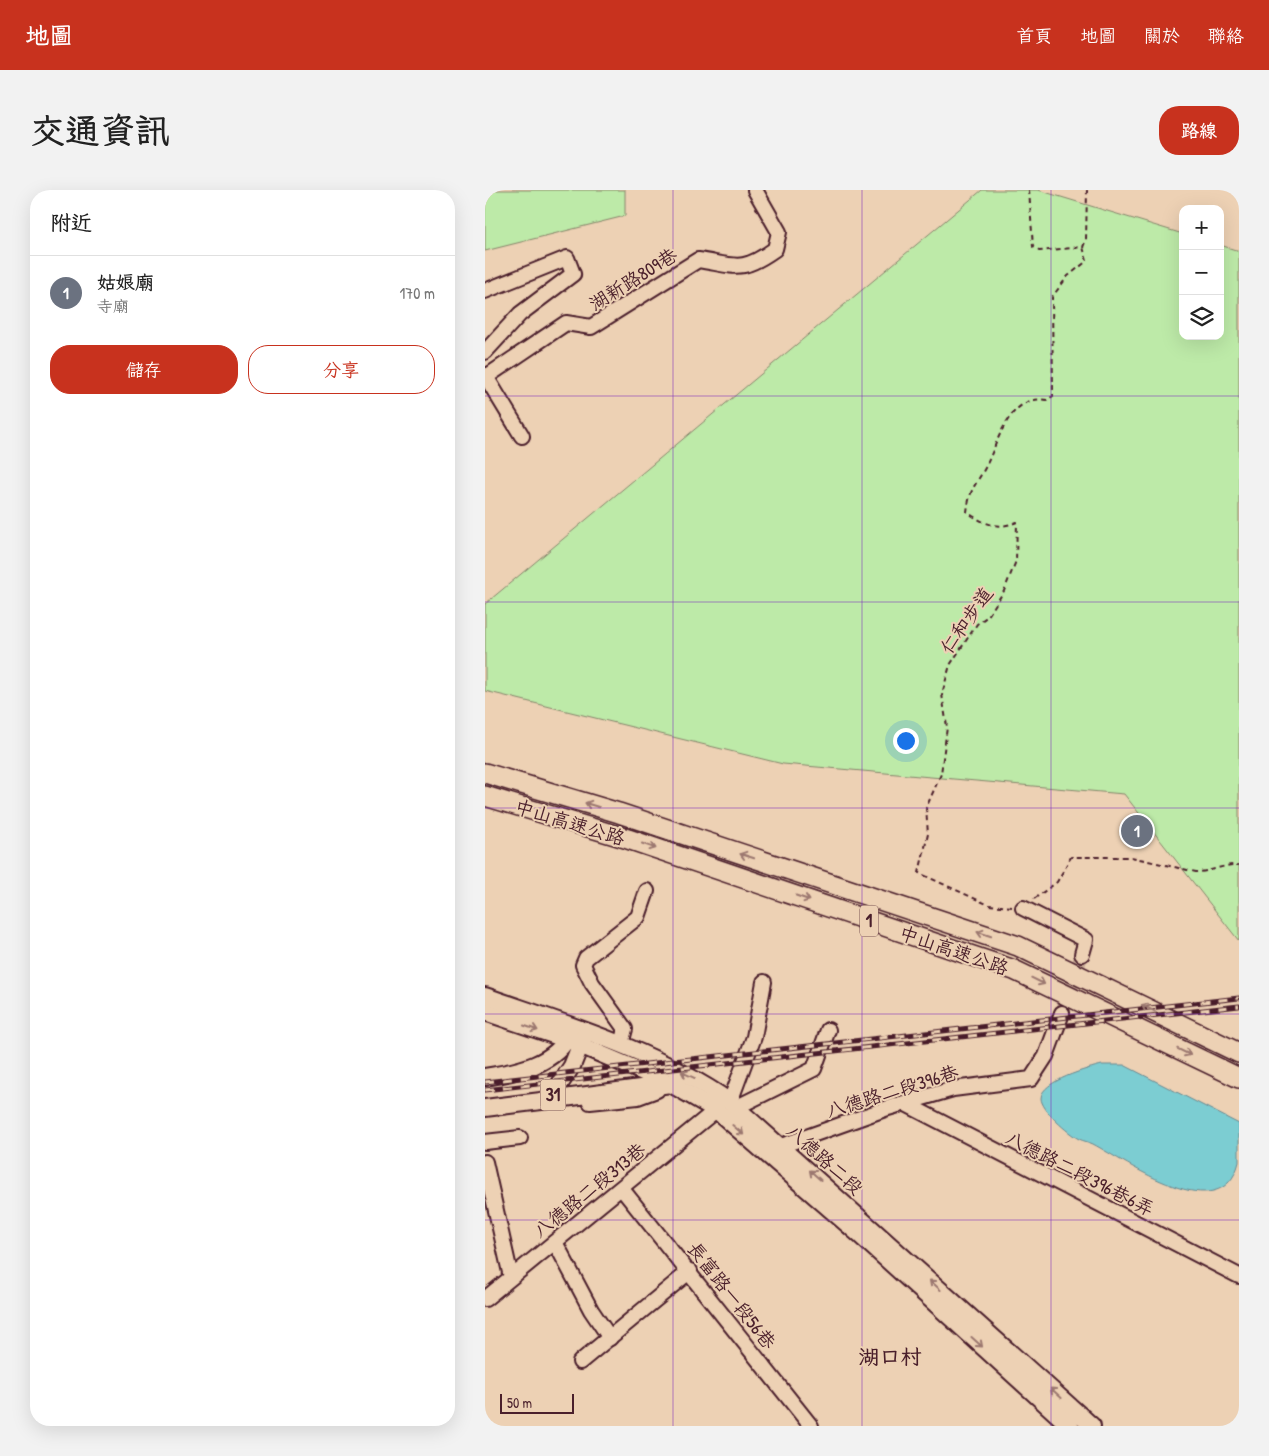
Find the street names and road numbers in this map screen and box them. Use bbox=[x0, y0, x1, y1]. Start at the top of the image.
street label: 湖新路809巷 bbox=[584, 242, 682, 316]
street label: 仁和步道 bbox=[934, 581, 998, 659]
street label: 中山高速公路 bbox=[512, 793, 628, 851]
road number: 1 bbox=[860, 906, 878, 936]
street label: 中山高速公路 bbox=[896, 919, 1012, 981]
street label: 八德路二段396巷 bbox=[823, 1059, 961, 1123]
road number: 31 bbox=[541, 1080, 565, 1110]
street label: 八德路二段 bbox=[781, 1118, 869, 1200]
street label: 八德路二段396巷6弄 bbox=[1001, 1124, 1159, 1222]
street label: 八德路二段313巷 bbox=[527, 1136, 651, 1244]
street label: 長富路一段56巷 bbox=[682, 1236, 782, 1354]

